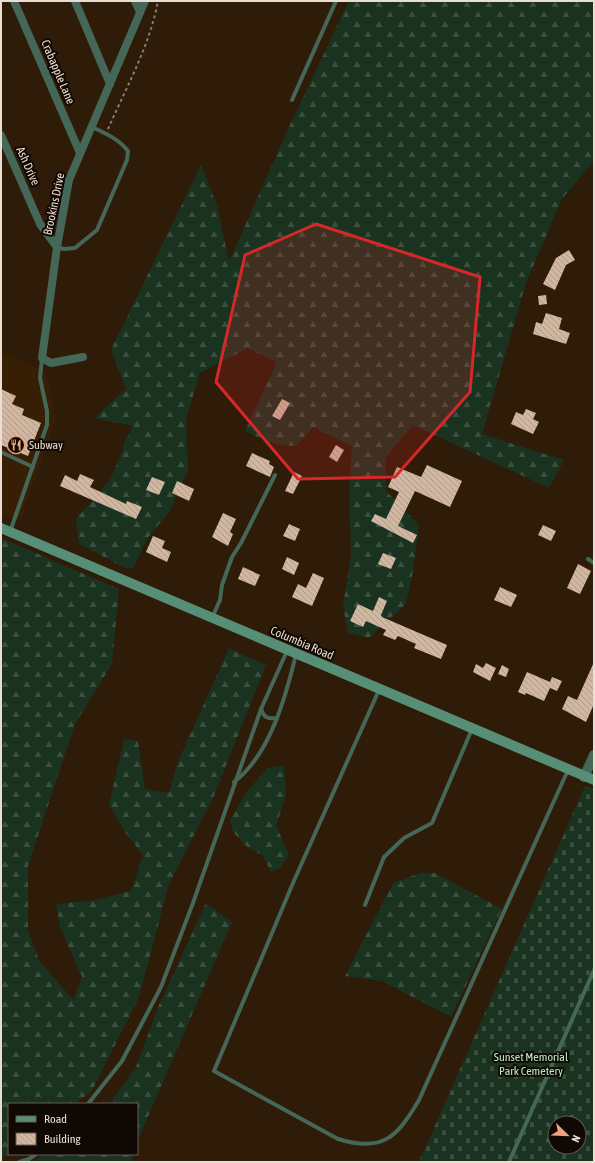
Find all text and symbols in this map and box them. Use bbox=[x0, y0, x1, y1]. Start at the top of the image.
street label: Crabapple Lane bbox=[38, 38, 78, 106]
street label: Ash Drive bbox=[13, 144, 43, 188]
street label: Brookins Drive bbox=[41, 172, 67, 236]
restaurant icon: Subway bbox=[6, 435, 26, 455]
place label: Subway bbox=[29, 438, 63, 452]
street label: Columbia Road bbox=[268, 623, 336, 663]
park label: Sunset Memorial Park Cemetery bbox=[494, 1050, 569, 1078]
legend bbox=[8, 1103, 138, 1155]
text: Road bbox=[44, 1112, 67, 1126]
north arrow bbox=[547, 1115, 587, 1155]
text: Building bbox=[44, 1132, 82, 1146]
text: N bbox=[569, 1134, 583, 1144]

